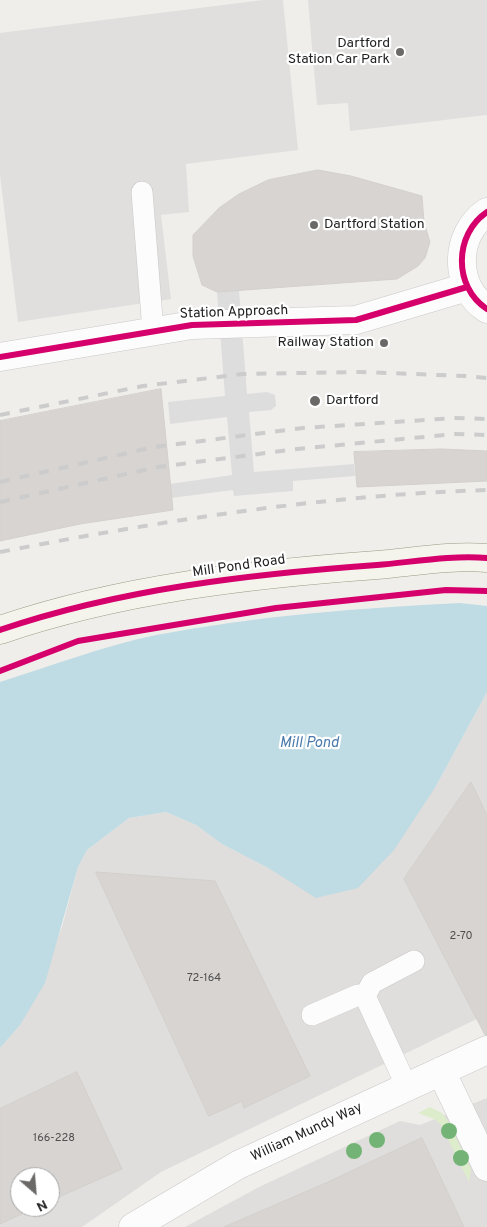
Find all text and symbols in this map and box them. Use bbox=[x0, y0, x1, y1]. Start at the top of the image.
place label: Dartford Station Car Park bbox=[288, 36, 390, 68]
marker: Dartford Station Car Park bbox=[394, 46, 406, 58]
place label: Dartford Station bbox=[324, 217, 425, 233]
marker: Dartford Station bbox=[308, 219, 320, 231]
street label: Station Approach bbox=[179, 303, 289, 323]
place label: Railway Station bbox=[278, 335, 374, 351]
marker: Railway Station bbox=[378, 337, 390, 349]
place label: Dartford bbox=[326, 393, 379, 409]
marker: Dartford bbox=[308, 394, 322, 408]
street label: Mill Pond Road bbox=[191, 552, 287, 582]
water label: Mill Pond bbox=[279, 735, 339, 753]
house number: 2-70 bbox=[449, 930, 473, 944]
house number: 72-164 bbox=[187, 972, 221, 986]
street label: William Mundy Way bbox=[249, 1100, 365, 1166]
house number: 166-228 bbox=[33, 1132, 75, 1146]
north arrow bbox=[10, 1167, 60, 1217]
text: N bbox=[33, 1195, 50, 1215]

